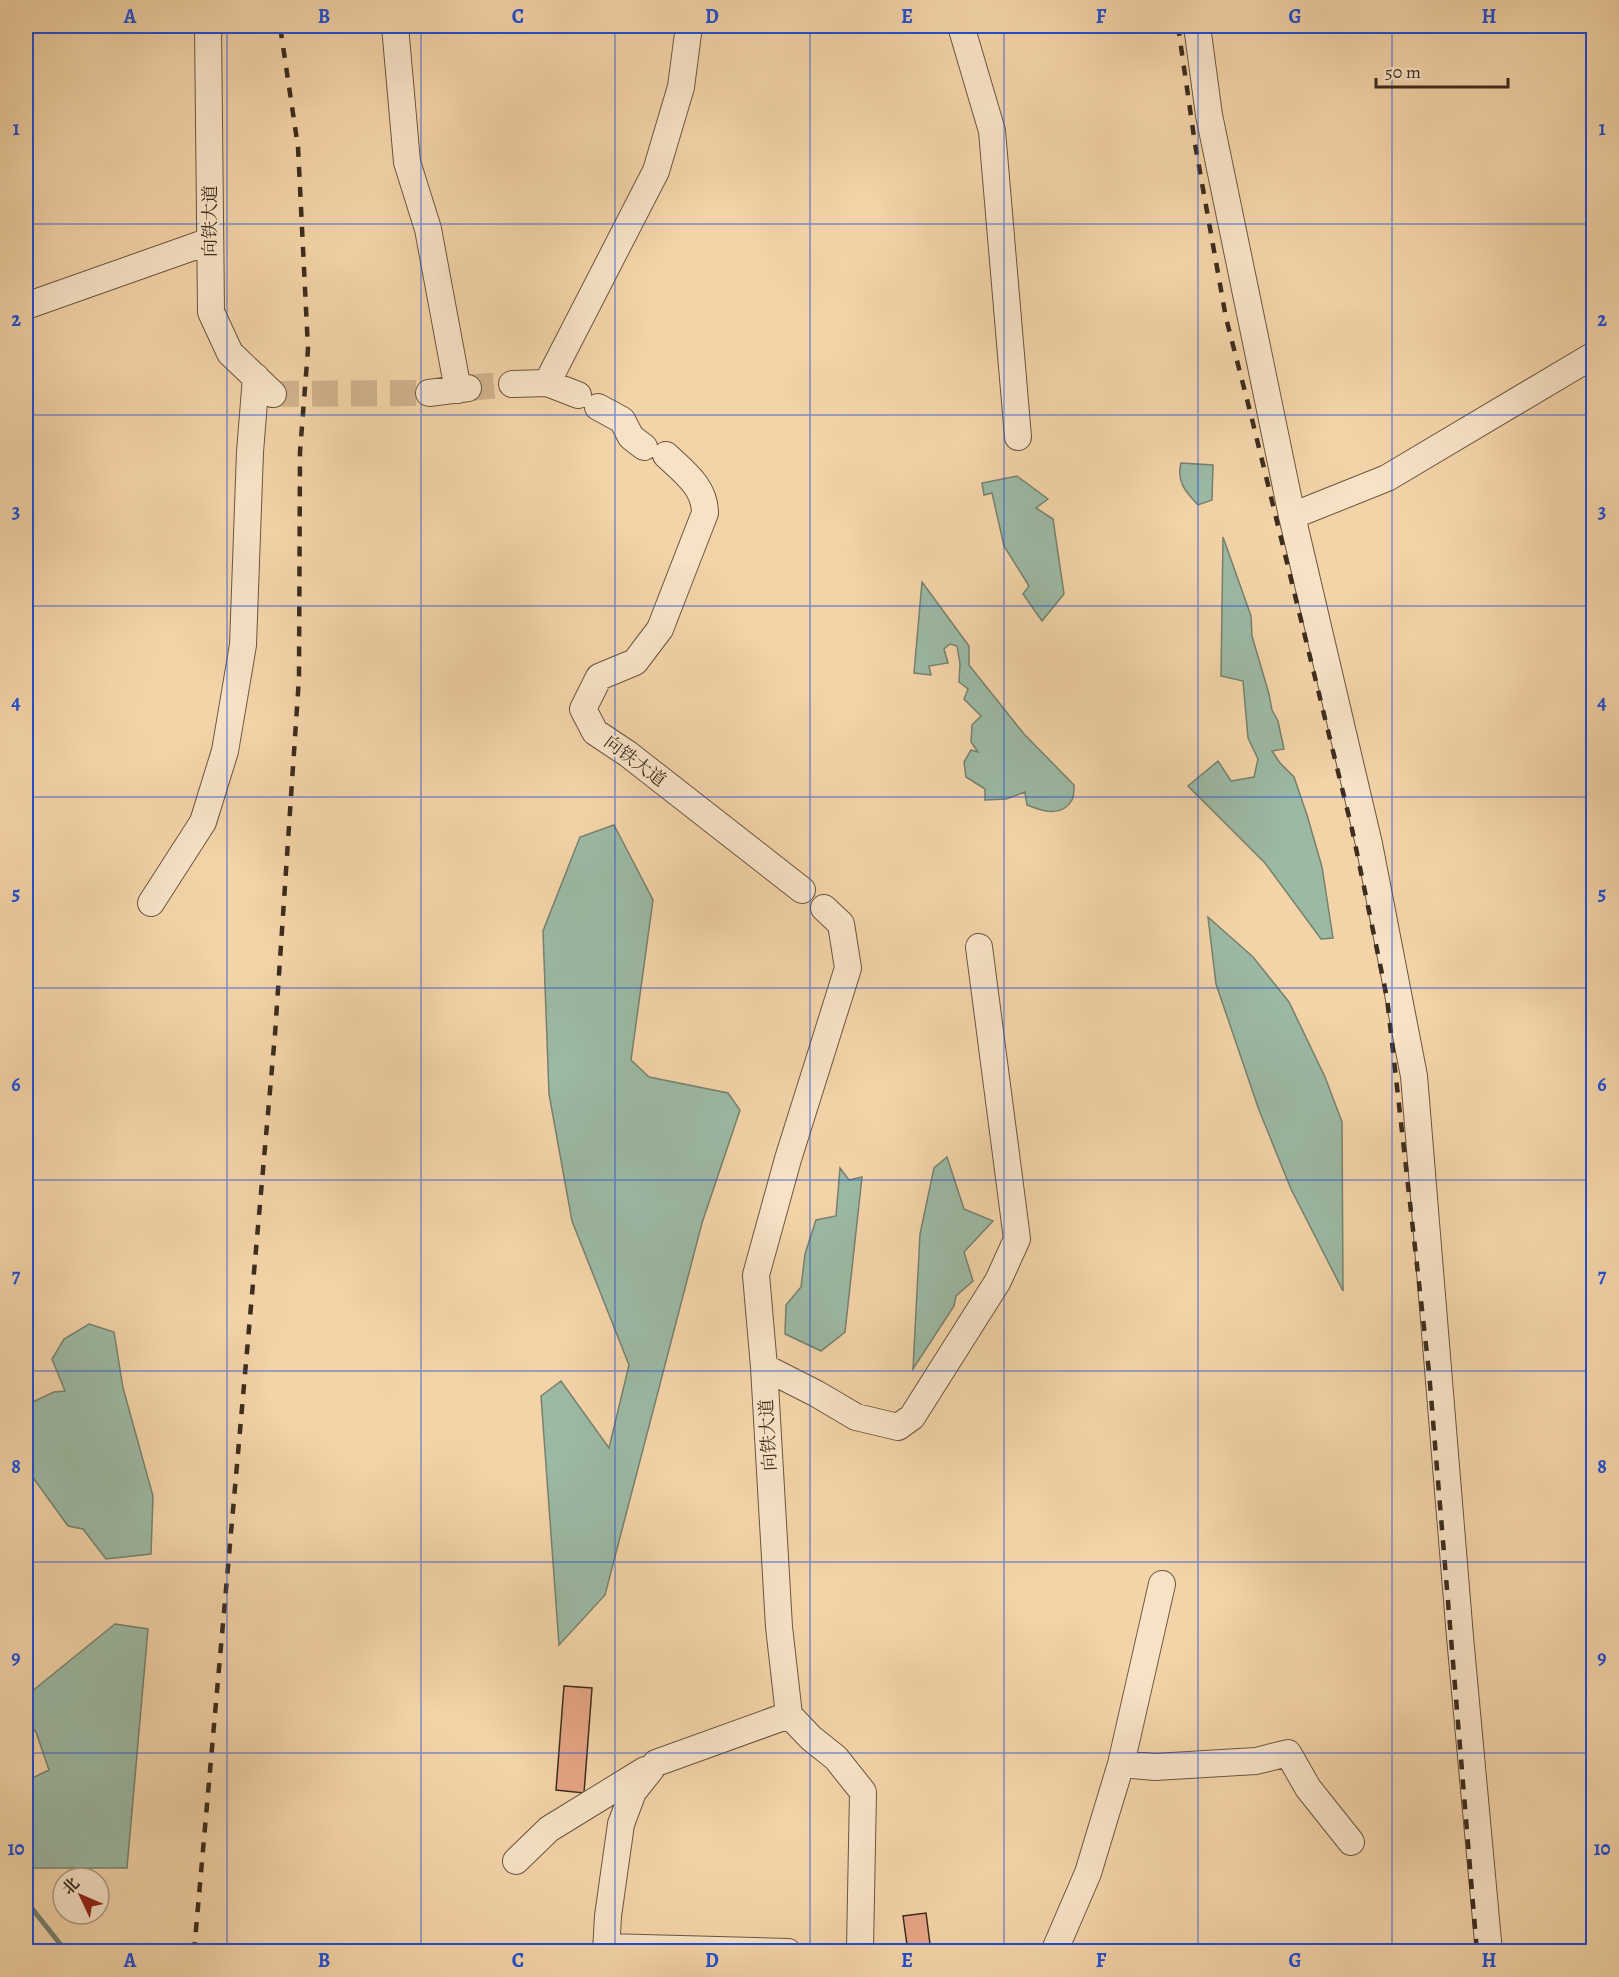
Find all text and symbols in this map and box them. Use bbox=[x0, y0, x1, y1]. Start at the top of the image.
text: A bbox=[123, 3, 137, 30]
text: B bbox=[318, 3, 330, 30]
text: C bbox=[512, 3, 524, 30]
text: D bbox=[705, 3, 719, 30]
text: E bbox=[901, 3, 913, 30]
text: F bbox=[1096, 3, 1107, 30]
text: G bbox=[1288, 3, 1302, 30]
text: H bbox=[1482, 3, 1497, 30]
scale bar bbox=[1376, 51, 1508, 89]
text: 50 m bbox=[1385, 60, 1421, 84]
text: 1 bbox=[12, 115, 20, 142]
text: 1 bbox=[1598, 115, 1606, 142]
street label: 向铁大道 bbox=[198, 185, 222, 257]
text: 2 bbox=[11, 306, 21, 333]
text: 2 bbox=[1597, 306, 1607, 333]
text: 3 bbox=[12, 498, 20, 525]
text: 3 bbox=[1598, 498, 1606, 525]
text: 4 bbox=[11, 689, 21, 716]
text: 4 bbox=[1597, 689, 1607, 716]
street label: 向铁大道 bbox=[599, 730, 671, 792]
text: 5 bbox=[12, 880, 20, 907]
text: 5 bbox=[1598, 880, 1606, 907]
text: 6 bbox=[11, 1071, 21, 1098]
text: 6 bbox=[1597, 1071, 1607, 1098]
text: 7 bbox=[12, 1262, 21, 1289]
text: 7 bbox=[1598, 1262, 1607, 1289]
street label: 向铁大道 bbox=[754, 1398, 782, 1472]
text: 8 bbox=[11, 1453, 21, 1480]
text: 8 bbox=[1597, 1453, 1607, 1480]
text: 9 bbox=[11, 1644, 21, 1671]
text: 9 bbox=[1597, 1644, 1607, 1671]
text: 10 bbox=[7, 1835, 25, 1862]
text: 10 bbox=[1593, 1835, 1611, 1862]
north arrow bbox=[51, 1866, 111, 1926]
text: 北 bbox=[57, 1873, 84, 1900]
text: A bbox=[123, 1947, 137, 1974]
text: B bbox=[318, 1947, 330, 1974]
text: C bbox=[512, 1947, 524, 1974]
text: D bbox=[705, 1947, 719, 1974]
text: E bbox=[901, 1947, 913, 1974]
text: F bbox=[1096, 1947, 1107, 1974]
text: G bbox=[1288, 1947, 1302, 1974]
text: H bbox=[1482, 1947, 1497, 1974]

